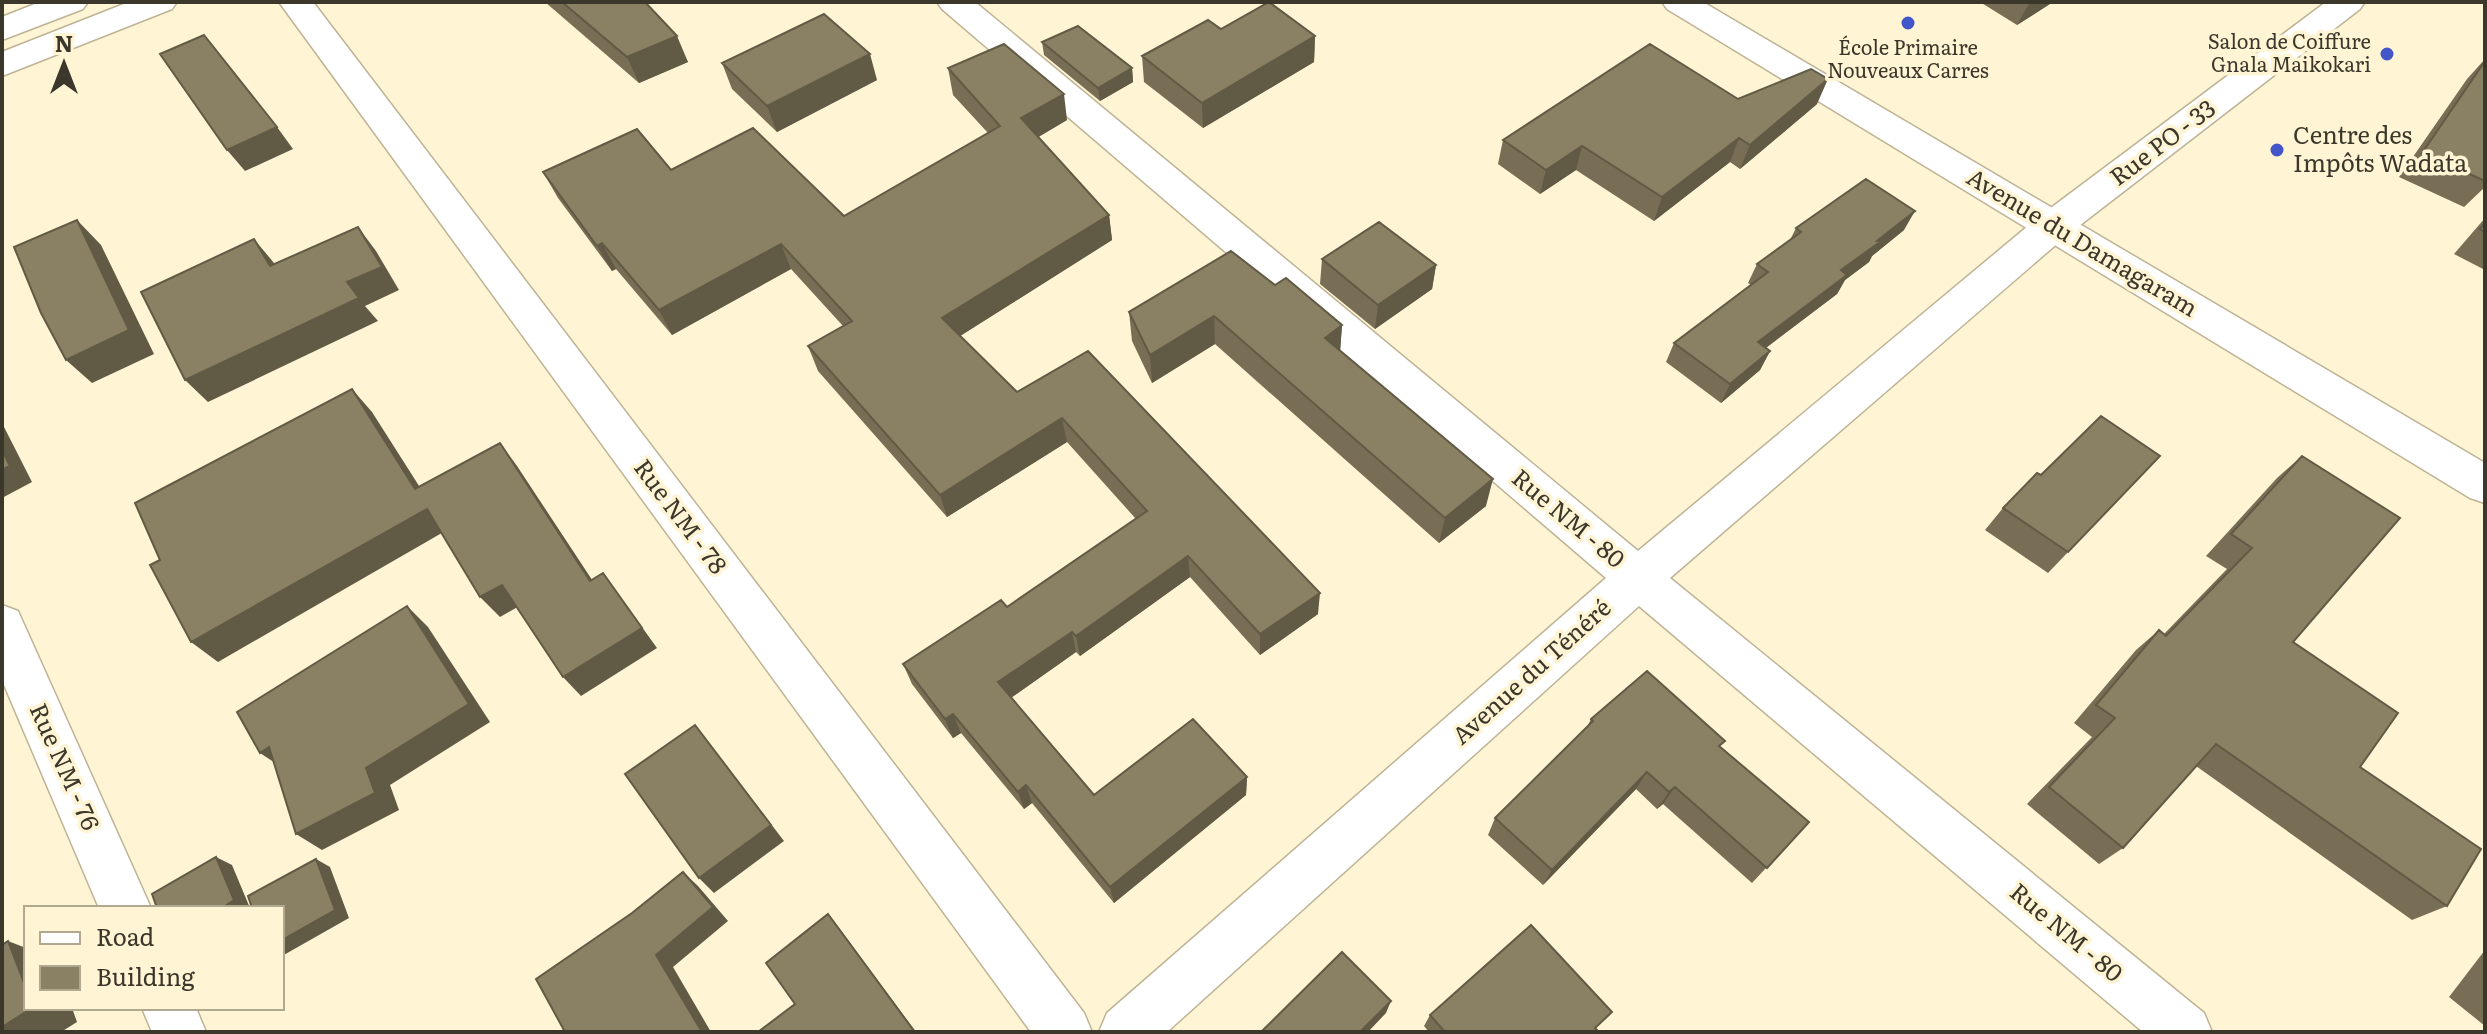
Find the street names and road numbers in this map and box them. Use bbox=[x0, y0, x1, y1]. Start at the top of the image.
street label: Rue PO - 33 bbox=[2101, 89, 2222, 193]
street label: Avenue du Damagaram bbox=[1961, 158, 2205, 324]
street label: Rue NM - 78 bbox=[627, 451, 737, 580]
street label: Rue NM - 80 bbox=[1506, 459, 1634, 575]
street label: Avenue du Ténéré bbox=[1443, 589, 1618, 751]
street label: Rue NM - 76 bbox=[23, 697, 110, 835]
street label: Rue NM - 80 bbox=[2004, 873, 2132, 989]

